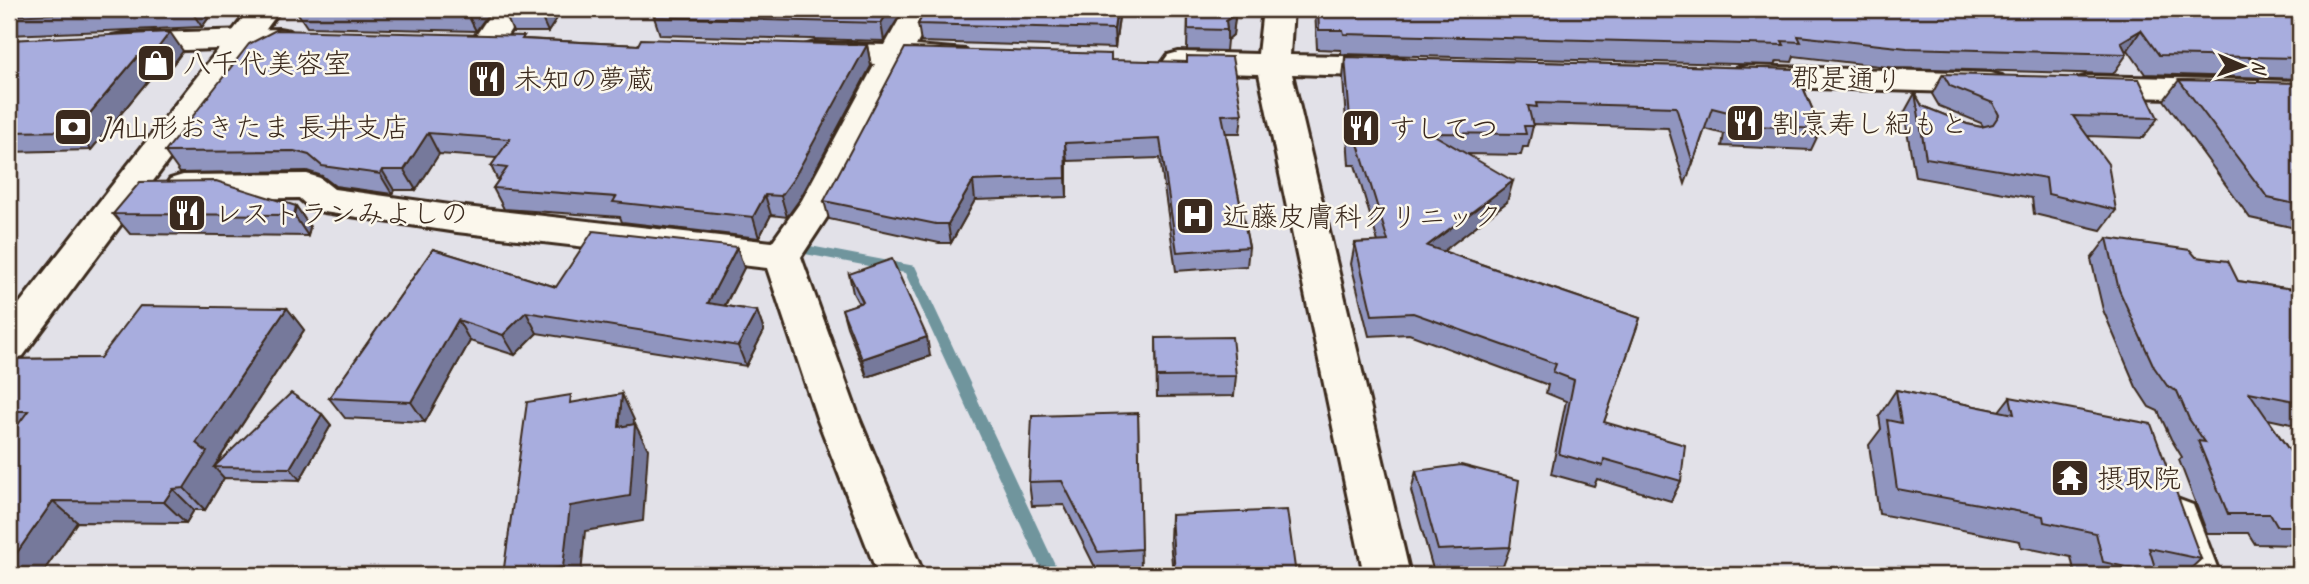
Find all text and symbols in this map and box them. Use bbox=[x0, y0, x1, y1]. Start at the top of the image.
north arrow bbox=[2208, 32, 2278, 102]
shop icon: 八千代美容室 bbox=[135, 42, 177, 84]
place label: 八千代美容室 bbox=[183, 46, 351, 81]
restaurant icon: 未知の夢蔵 bbox=[466, 58, 508, 100]
street label: 郡是通り bbox=[1790, 60, 1904, 98]
text: N bbox=[2247, 60, 2271, 76]
place label: 未知の夢蔵 bbox=[514, 62, 654, 97]
restaurant icon: 割烹寿し紀もと bbox=[1724, 102, 1766, 144]
bank icon: JA山形おきたま 長井支店 bbox=[52, 106, 94, 148]
place label: 割烹寿し紀もと bbox=[1772, 106, 1968, 141]
restaurant icon: すしてつ bbox=[1340, 107, 1382, 149]
place label: JA山形おきたま 長井支店 bbox=[98, 110, 409, 145]
place label: すしてつ bbox=[1388, 111, 1499, 146]
restaurant icon: レストランみよしの bbox=[166, 192, 208, 234]
hospital icon: 近藤皮膚科クリニック bbox=[1174, 195, 1216, 237]
place label: レストランみよしの bbox=[214, 196, 468, 231]
place label: 近藤皮膚科クリニック bbox=[1222, 199, 1502, 234]
temple icon: 摂取院 bbox=[2049, 457, 2091, 499]
place label: 摂取院 bbox=[2097, 461, 2181, 496]

